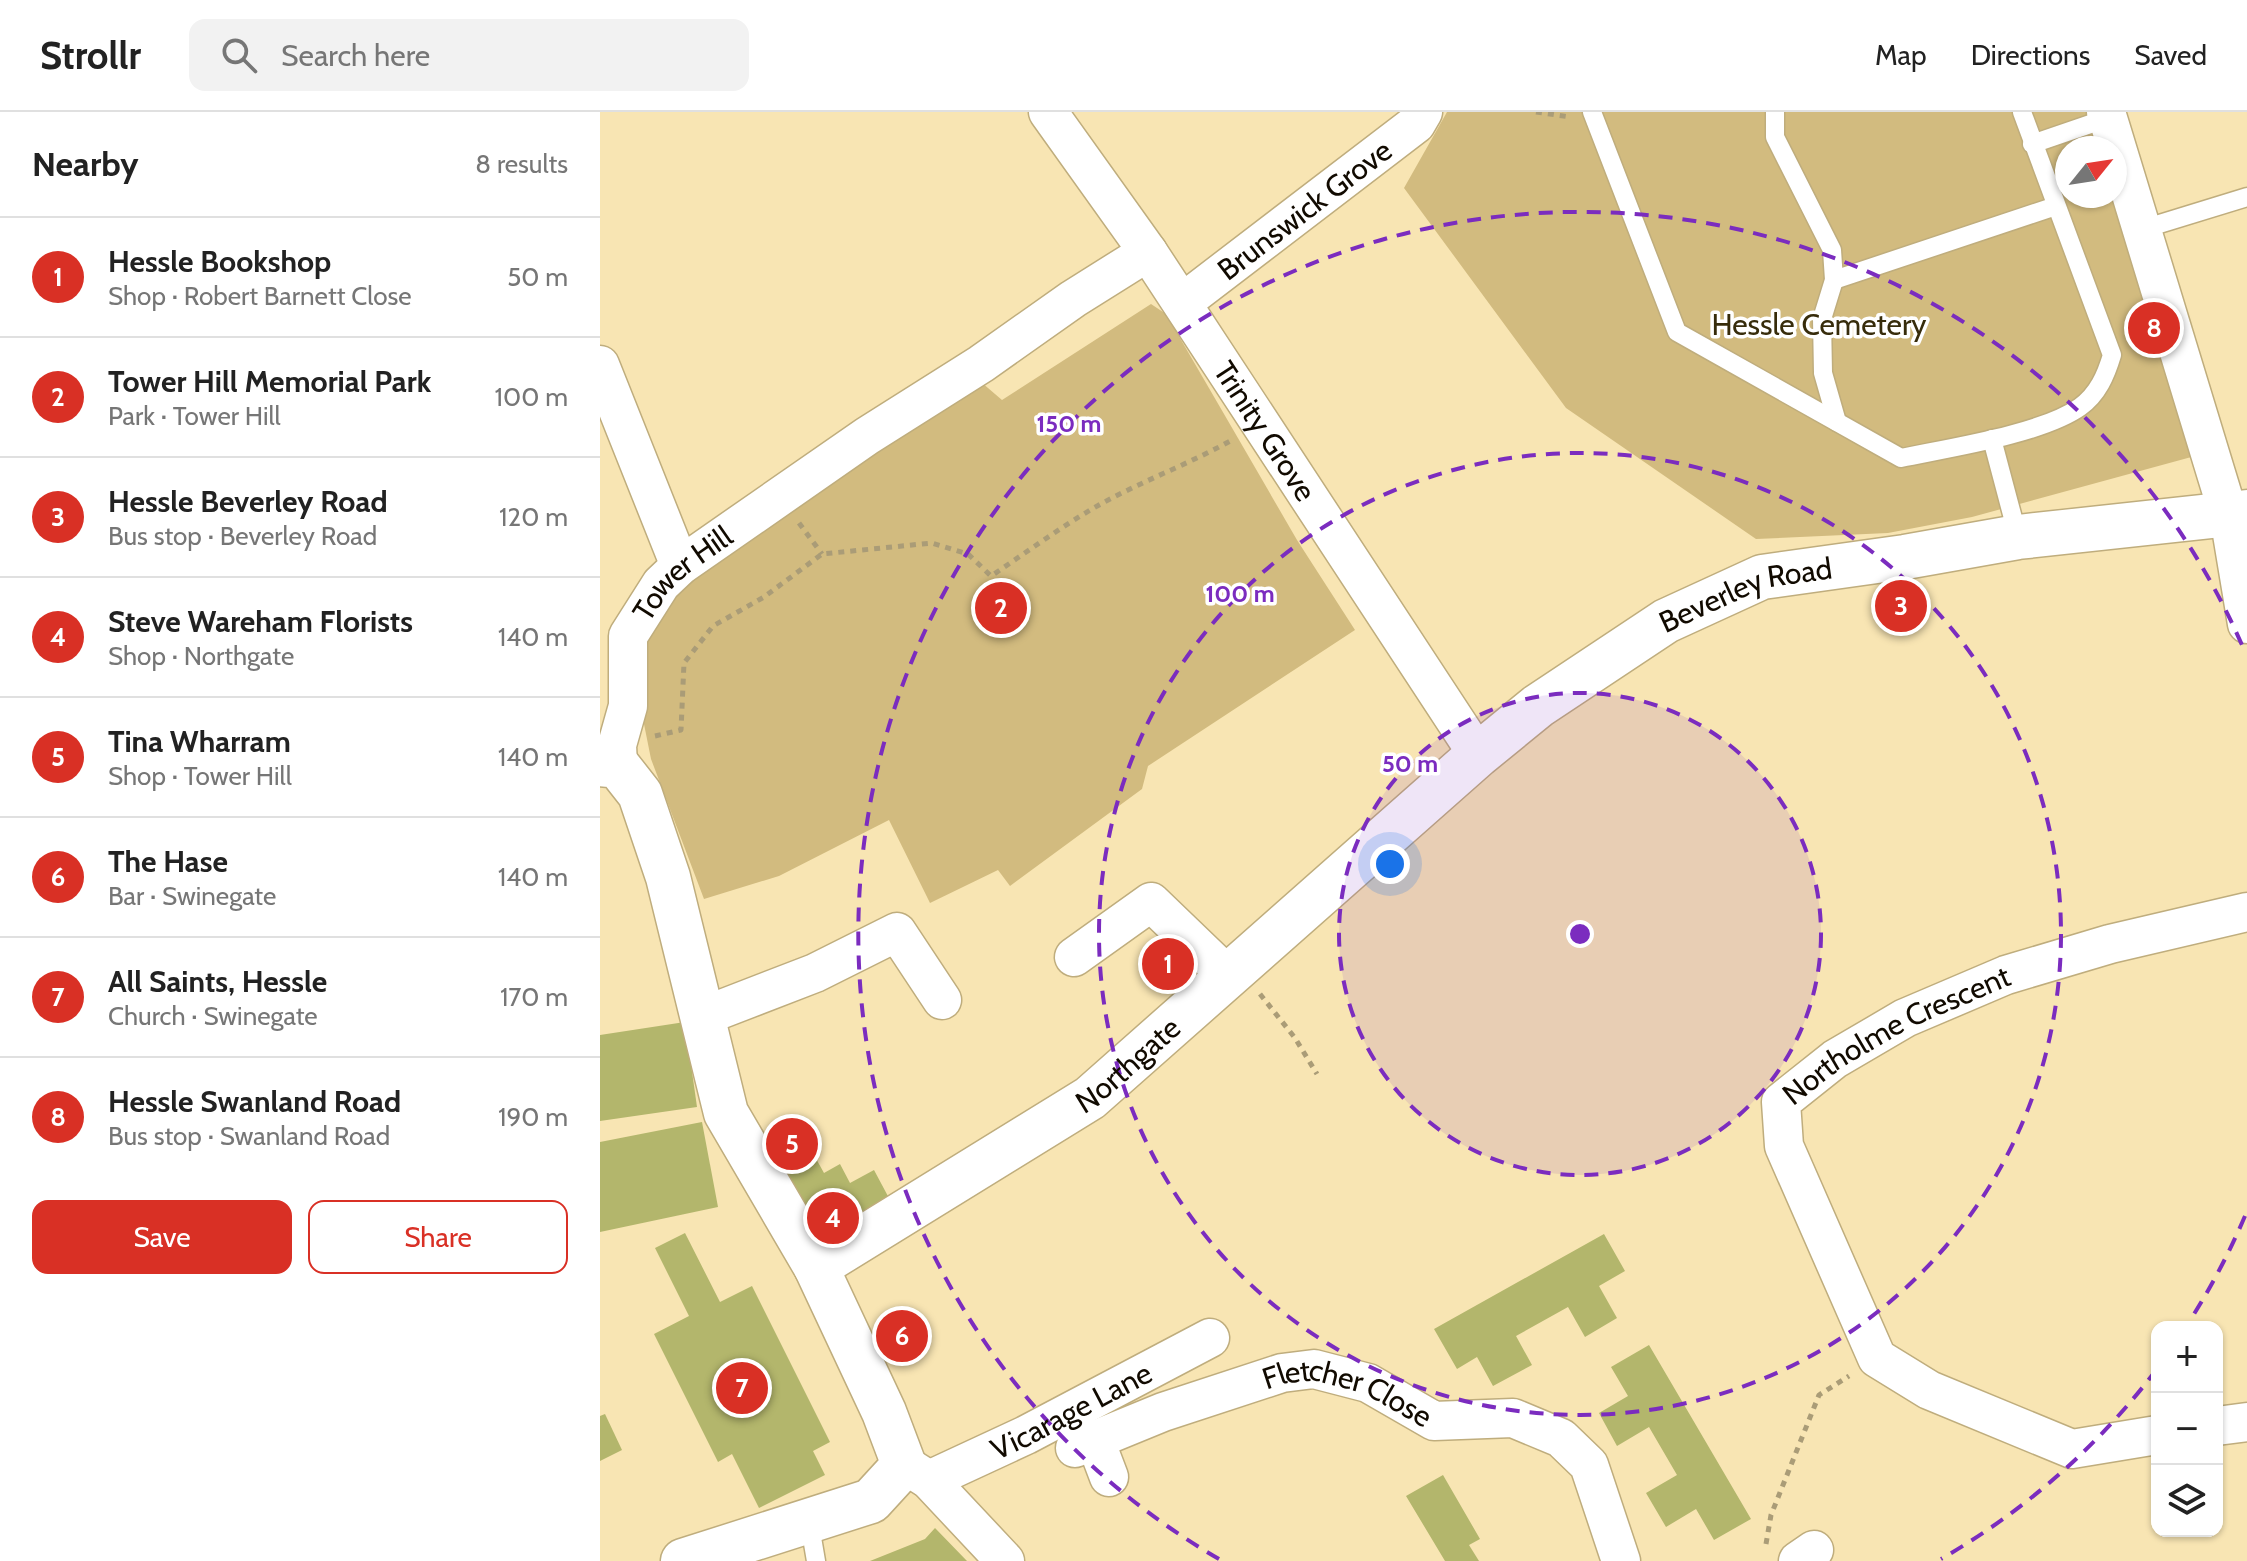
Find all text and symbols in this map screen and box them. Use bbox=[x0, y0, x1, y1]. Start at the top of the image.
search box bbox=[189, 19, 749, 91]
text: Strollr bbox=[40, 32, 141, 79]
icon: search bbox=[217, 33, 261, 77]
text: Search here bbox=[281, 37, 430, 74]
text: Map bbox=[1875, 38, 1927, 72]
text: Directions bbox=[1971, 38, 2090, 72]
text: Saved bbox=[2134, 38, 2207, 72]
street label: Brunswick Grove bbox=[1210, 131, 1399, 288]
north arrow bbox=[2055, 136, 2127, 208]
text: Nearby bbox=[32, 143, 139, 185]
text: 8 results bbox=[475, 148, 568, 180]
text: Hessle Bookshop bbox=[108, 243, 331, 280]
text: 1 bbox=[53, 261, 63, 293]
text: 50 m bbox=[507, 261, 568, 293]
text: Shop · Robert Barnett Close bbox=[108, 280, 412, 312]
pin: 8 bbox=[2128, 298, 2180, 358]
park label: Hessle Cemetery bbox=[1711, 306, 1927, 343]
street label: Trinity Grove bbox=[1206, 354, 1325, 508]
text: Tower Hill Memorial Park bbox=[108, 363, 431, 400]
text: 2 bbox=[51, 381, 65, 413]
text: 100 m bbox=[495, 381, 568, 413]
text: Park · Tower Hill bbox=[108, 400, 281, 432]
text: 150 m bbox=[1037, 409, 1101, 438]
text: Hessle Beverley Road bbox=[108, 483, 388, 520]
text: 3 bbox=[51, 501, 65, 533]
text: 120 m bbox=[499, 501, 568, 533]
street label: Tower Hill bbox=[624, 517, 739, 627]
text: Bus stop · Beverley Road bbox=[108, 520, 377, 552]
street label: Beverley Road bbox=[1653, 549, 1834, 640]
pin: 3 bbox=[1875, 576, 1927, 636]
pin: 2 bbox=[975, 578, 1027, 638]
text: 100 m bbox=[1205, 579, 1275, 608]
text: Steve Wareham Florists bbox=[108, 603, 413, 640]
text: 4 bbox=[50, 621, 66, 653]
text: 140 m bbox=[498, 621, 568, 653]
text: Shop · Northgate bbox=[108, 640, 294, 672]
text: Tina Wharram bbox=[108, 723, 291, 760]
text: 5 bbox=[51, 741, 65, 773]
text: 140 m bbox=[498, 741, 568, 773]
text: 50 m bbox=[1382, 749, 1438, 778]
text: Shop · Tower Hill bbox=[108, 760, 292, 792]
text: The Hase bbox=[108, 843, 228, 880]
your location bbox=[1370, 844, 1410, 884]
text: 6 bbox=[51, 861, 65, 893]
text: 140 m bbox=[498, 861, 568, 893]
text: Bar · Swinegate bbox=[108, 880, 276, 912]
centre of rings bbox=[1566, 920, 1594, 948]
pin: 1 bbox=[1142, 934, 1194, 994]
street label: Northolme Crescent bbox=[1775, 957, 2016, 1112]
text: All Saints, Hessle bbox=[108, 963, 327, 1000]
text: 7 bbox=[51, 981, 65, 1013]
text: 170 m bbox=[500, 981, 568, 1013]
text: Church · Swinegate bbox=[108, 1000, 318, 1032]
street label: Northgate bbox=[1069, 1009, 1188, 1121]
text: Hessle Swanland Road bbox=[108, 1083, 401, 1120]
text: 8 bbox=[50, 1101, 66, 1133]
text: 190 m bbox=[498, 1101, 568, 1133]
pin: 5 bbox=[766, 1114, 818, 1174]
text: Bus stop · Swanland Road bbox=[108, 1120, 390, 1152]
pin: 4 bbox=[807, 1188, 859, 1248]
button: Save bbox=[32, 1200, 292, 1274]
button: Share bbox=[308, 1200, 568, 1274]
pin: 6 bbox=[876, 1306, 928, 1366]
map controls bbox=[2151, 1321, 2223, 1537]
button: + bbox=[2151, 1321, 2223, 1393]
street label: Fletcher Close bbox=[1257, 1350, 1439, 1435]
street label: Vicarage Lane bbox=[985, 1354, 1158, 1467]
pin: 7 bbox=[716, 1358, 768, 1418]
button: − bbox=[2151, 1393, 2223, 1465]
button: layers bbox=[2151, 1465, 2223, 1537]

